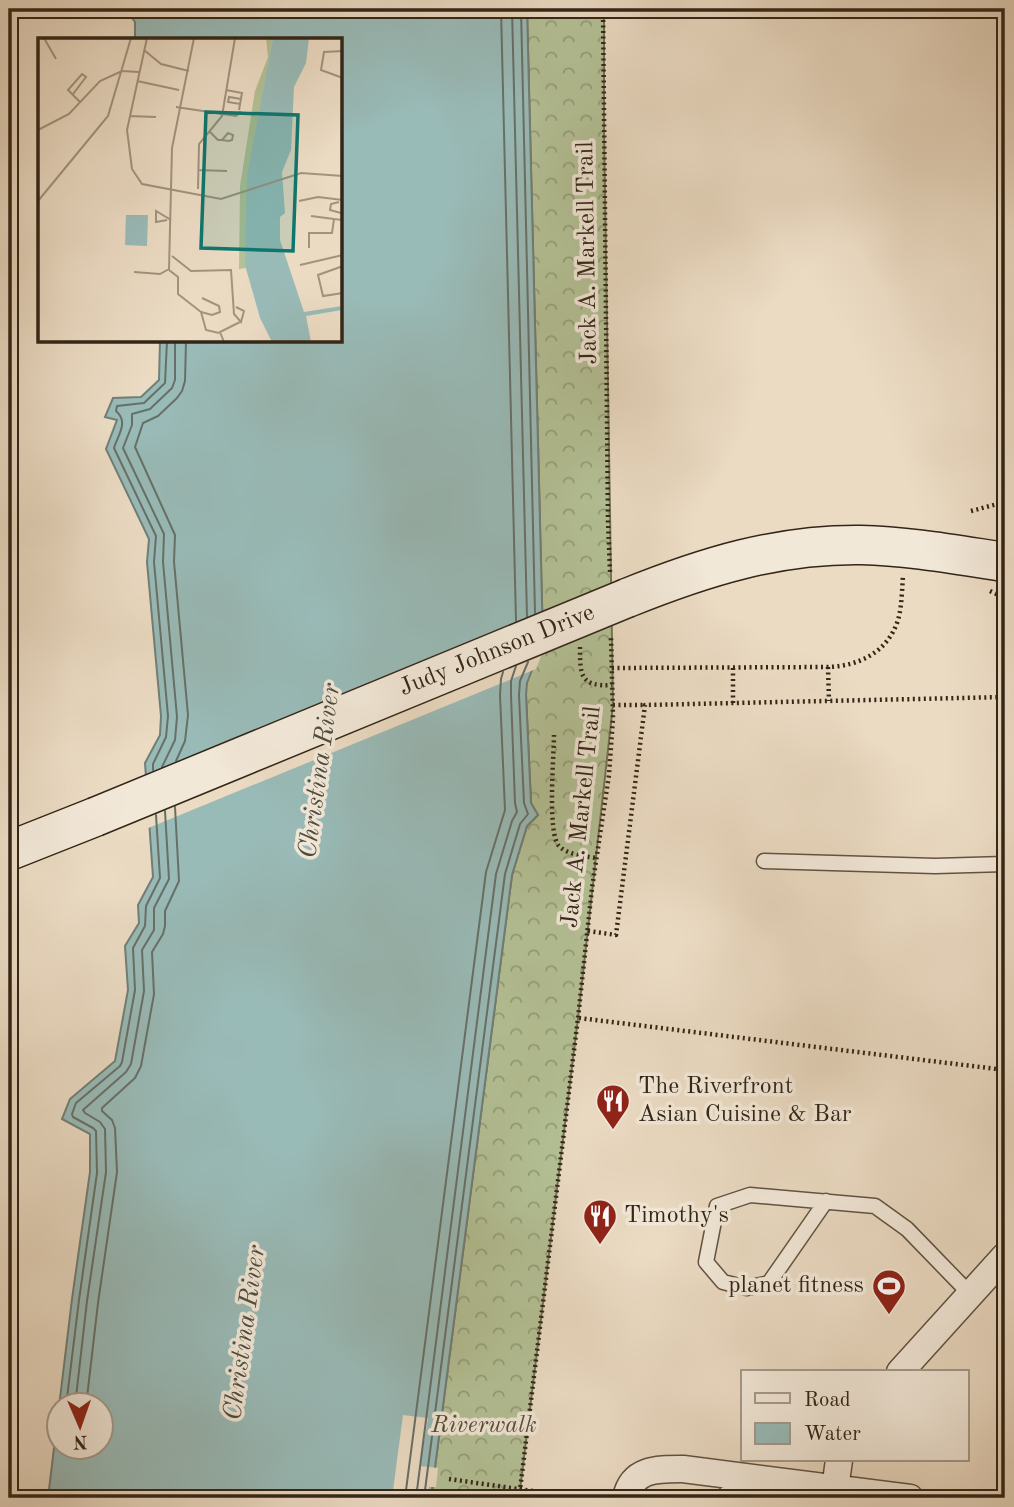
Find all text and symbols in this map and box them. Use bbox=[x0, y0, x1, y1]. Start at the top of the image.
inset map bbox=[38, 38, 343, 343]
street label: Jack A. Markell Trail bbox=[574, 141, 602, 365]
street label: Judy Johnson Drive bbox=[396, 601, 598, 701]
water label: Christina River bbox=[295, 681, 345, 860]
street label: Jack A. Markell Trail bbox=[558, 705, 606, 929]
place label: The Riverfront Asian Cuisine & Bar bbox=[638, 1075, 852, 1127]
restaurant icon: The Riverfront Asian Cuisine & Bar bbox=[594, 1082, 632, 1131]
restaurant icon: Timothy's bbox=[581, 1197, 619, 1246]
place label: Timothy's bbox=[624, 1204, 729, 1228]
water label: Christina River bbox=[220, 1243, 270, 1422]
sports icon: planet fitness bbox=[870, 1267, 908, 1316]
place label: planet fitness bbox=[728, 1274, 864, 1298]
legend bbox=[741, 1370, 968, 1462]
text: Road bbox=[804, 1390, 851, 1411]
north arrow bbox=[46, 1392, 116, 1462]
park label: Riverwalk bbox=[430, 1414, 537, 1438]
text: Water bbox=[804, 1424, 861, 1445]
text: N bbox=[72, 1431, 88, 1450]

